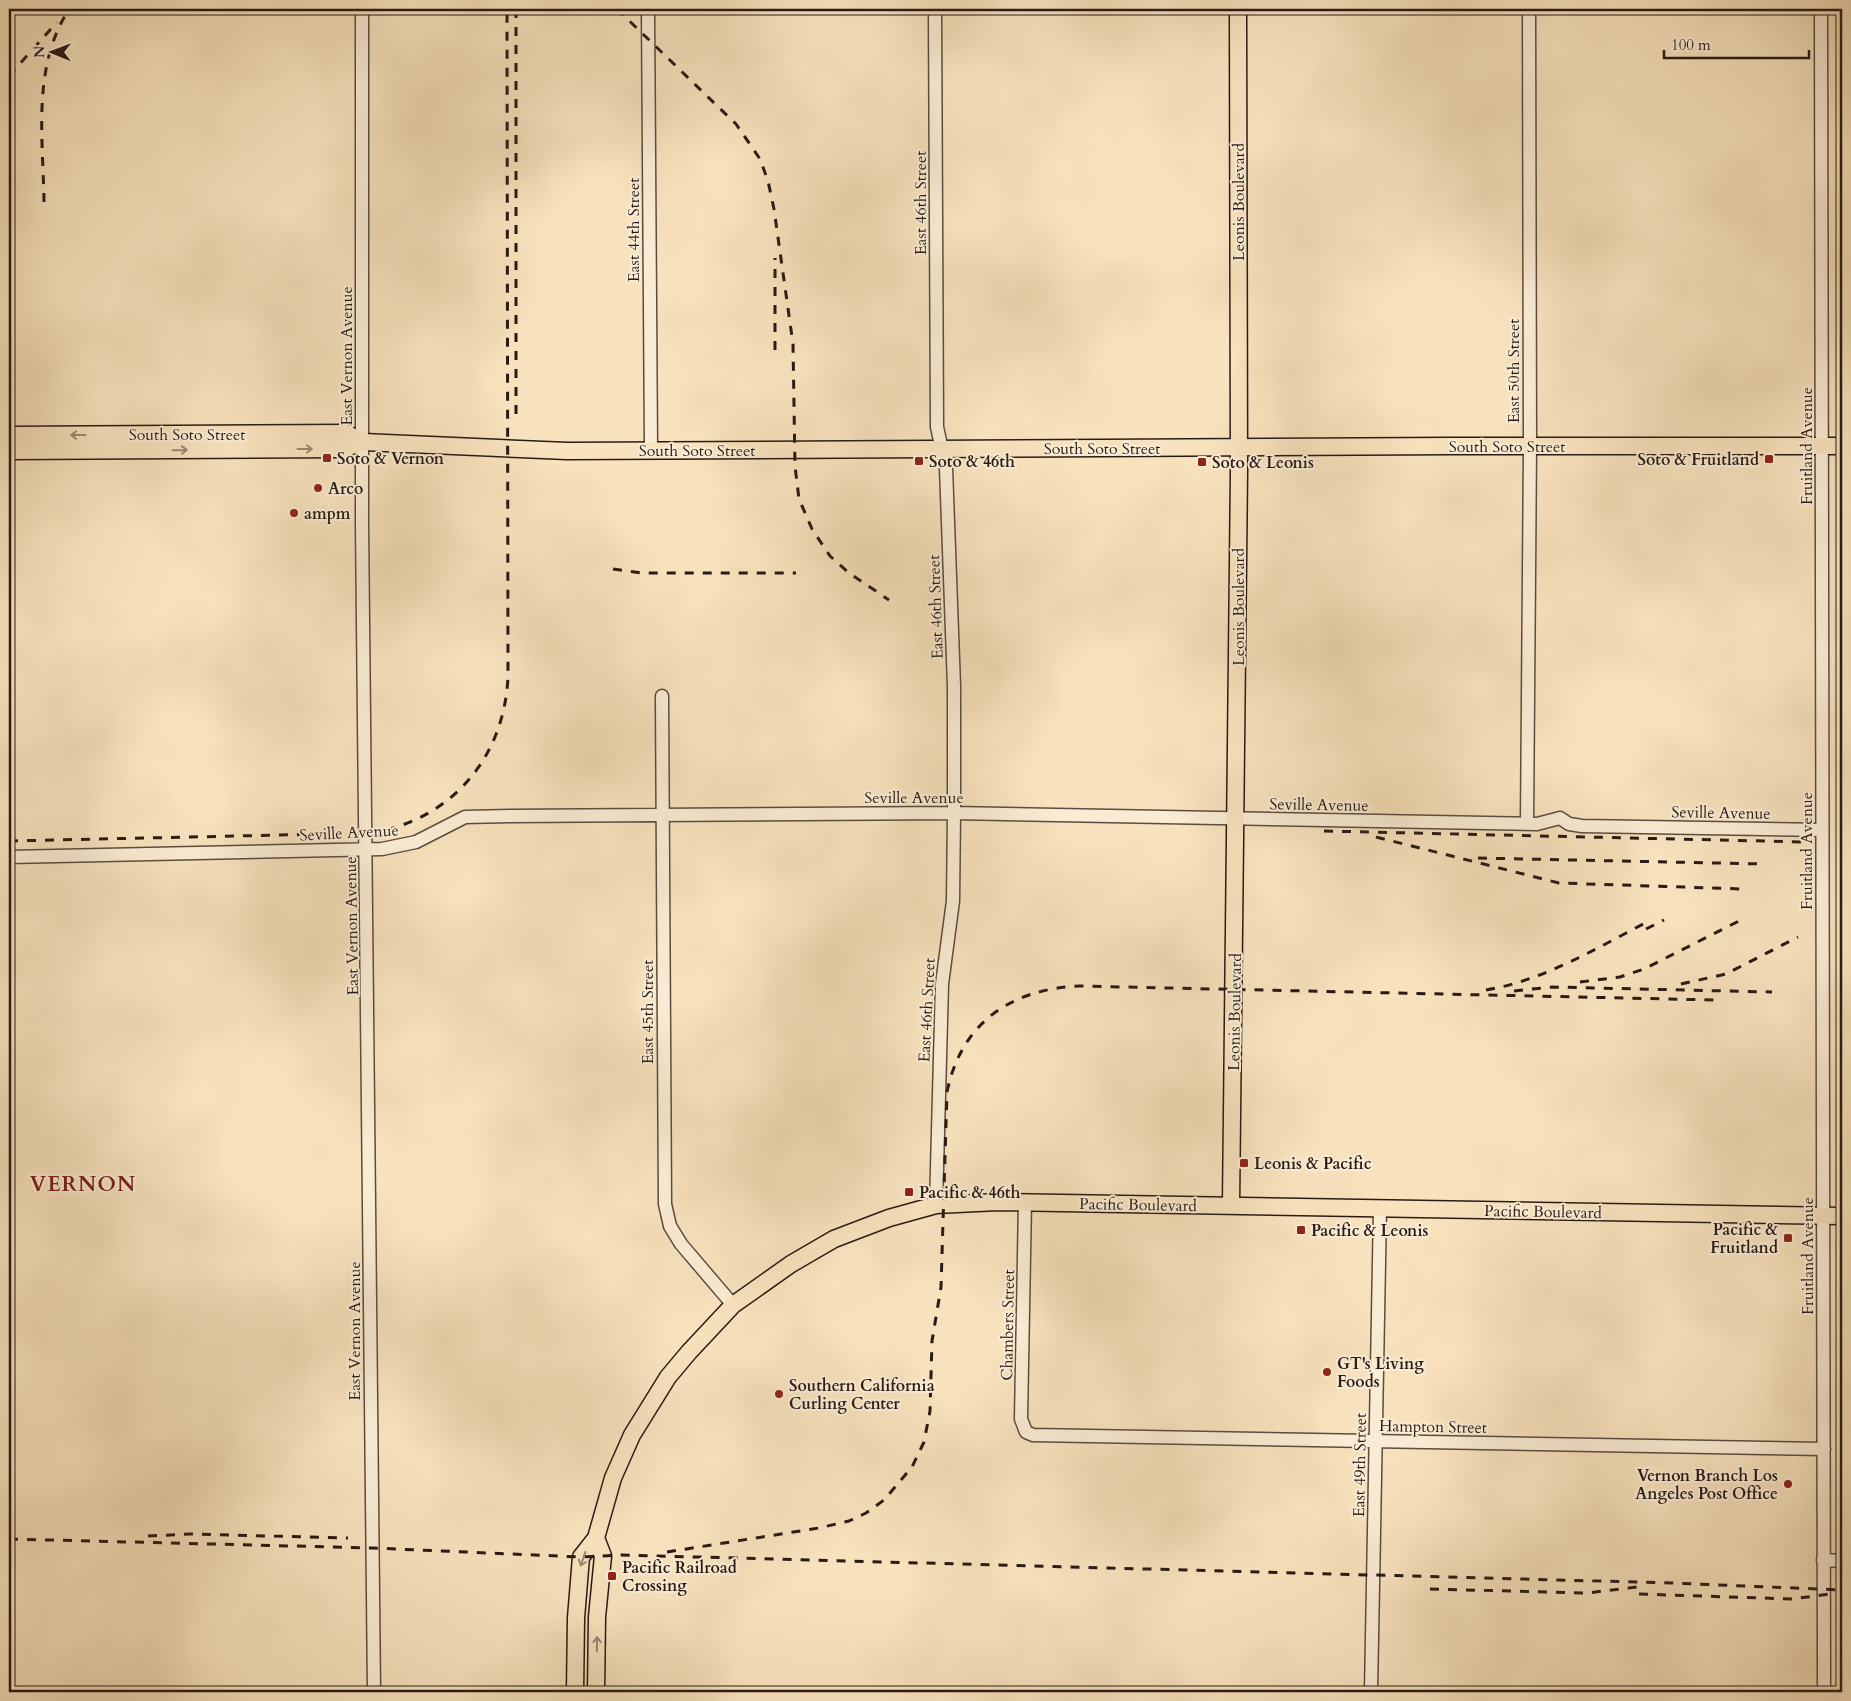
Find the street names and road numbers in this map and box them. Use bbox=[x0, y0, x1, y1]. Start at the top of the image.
street label: Leonis Boulevard bbox=[1228, 143, 1250, 261]
street label: East 46th Street bbox=[910, 151, 932, 255]
street label: East 44th Street bbox=[623, 178, 645, 282]
street label: East Vernon Avenue bbox=[336, 286, 358, 426]
street label: East 50th Street bbox=[1503, 319, 1525, 423]
street label: Fruitland Avenue bbox=[1796, 387, 1818, 505]
street label: South Soto Street bbox=[129, 424, 245, 446]
street label: South Soto Street bbox=[1449, 436, 1565, 458]
street label: South Soto Street bbox=[1044, 438, 1160, 460]
street label: South Soto Street bbox=[639, 440, 755, 462]
street label: Leonis Boulevard bbox=[1228, 548, 1250, 666]
street label: East 46th Street bbox=[923, 554, 949, 660]
street label: Seville Avenue bbox=[864, 787, 964, 809]
street label: Fruitland Avenue bbox=[1796, 792, 1818, 910]
street label: Seville Avenue bbox=[1269, 793, 1369, 817]
street label: Seville Avenue bbox=[1671, 801, 1771, 825]
street label: Seville Avenue bbox=[299, 819, 399, 847]
street label: East Vernon Avenue bbox=[340, 856, 364, 996]
street label: Leonis Boulevard bbox=[1223, 952, 1247, 1071]
street label: East 46th Street bbox=[913, 957, 941, 1063]
street label: East 45th Street bbox=[637, 960, 659, 1064]
street label: Pacific Boulevard bbox=[1079, 1193, 1198, 1217]
street label: Fruitland Avenue bbox=[1797, 1197, 1819, 1315]
street label: Pacific Boulevard bbox=[1484, 1200, 1603, 1224]
street label: East Vernon Avenue bbox=[344, 1261, 366, 1401]
street label: Chambers Street bbox=[996, 1269, 1020, 1381]
street label: East 49th Street bbox=[1348, 1413, 1372, 1517]
street label: Hampton Street bbox=[1379, 1415, 1487, 1439]

